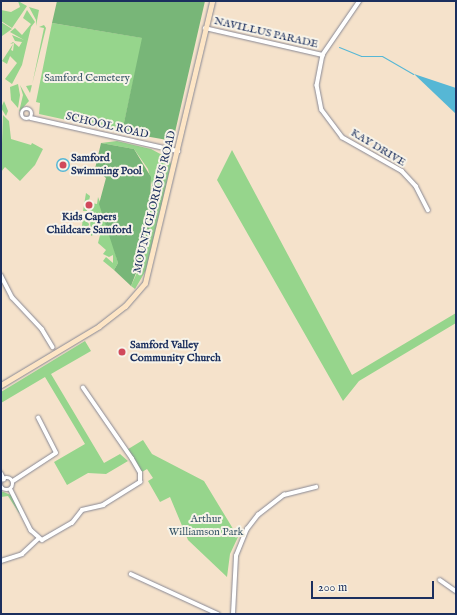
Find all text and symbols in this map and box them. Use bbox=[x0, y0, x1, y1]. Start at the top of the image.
street label: NAVILLUS PARADE bbox=[213, 15, 319, 51]
park label: Samford Cemetery bbox=[44, 71, 130, 85]
street label: SCHOOL ROAD bbox=[64, 110, 150, 142]
street label: KAY DRIVE bbox=[348, 126, 408, 170]
street label: MOUNT GLORIOUS ROAD bbox=[131, 129, 179, 275]
place label: Samford Swimming Pool bbox=[71, 152, 142, 178]
marker: Samford Swimming Pool bbox=[58, 160, 68, 170]
marker: Kids Capers Childcare Samford bbox=[84, 200, 94, 210]
place label: Kids Capers Childcare Samford bbox=[46, 211, 132, 237]
place label: Samford Valley Community Church bbox=[130, 339, 221, 365]
marker: Samford Valley Community Church bbox=[117, 347, 127, 357]
park label: Arthur Williamson Park bbox=[169, 513, 243, 539]
scale bar bbox=[313, 573, 436, 599]
text: 200 m bbox=[318, 580, 347, 595]

